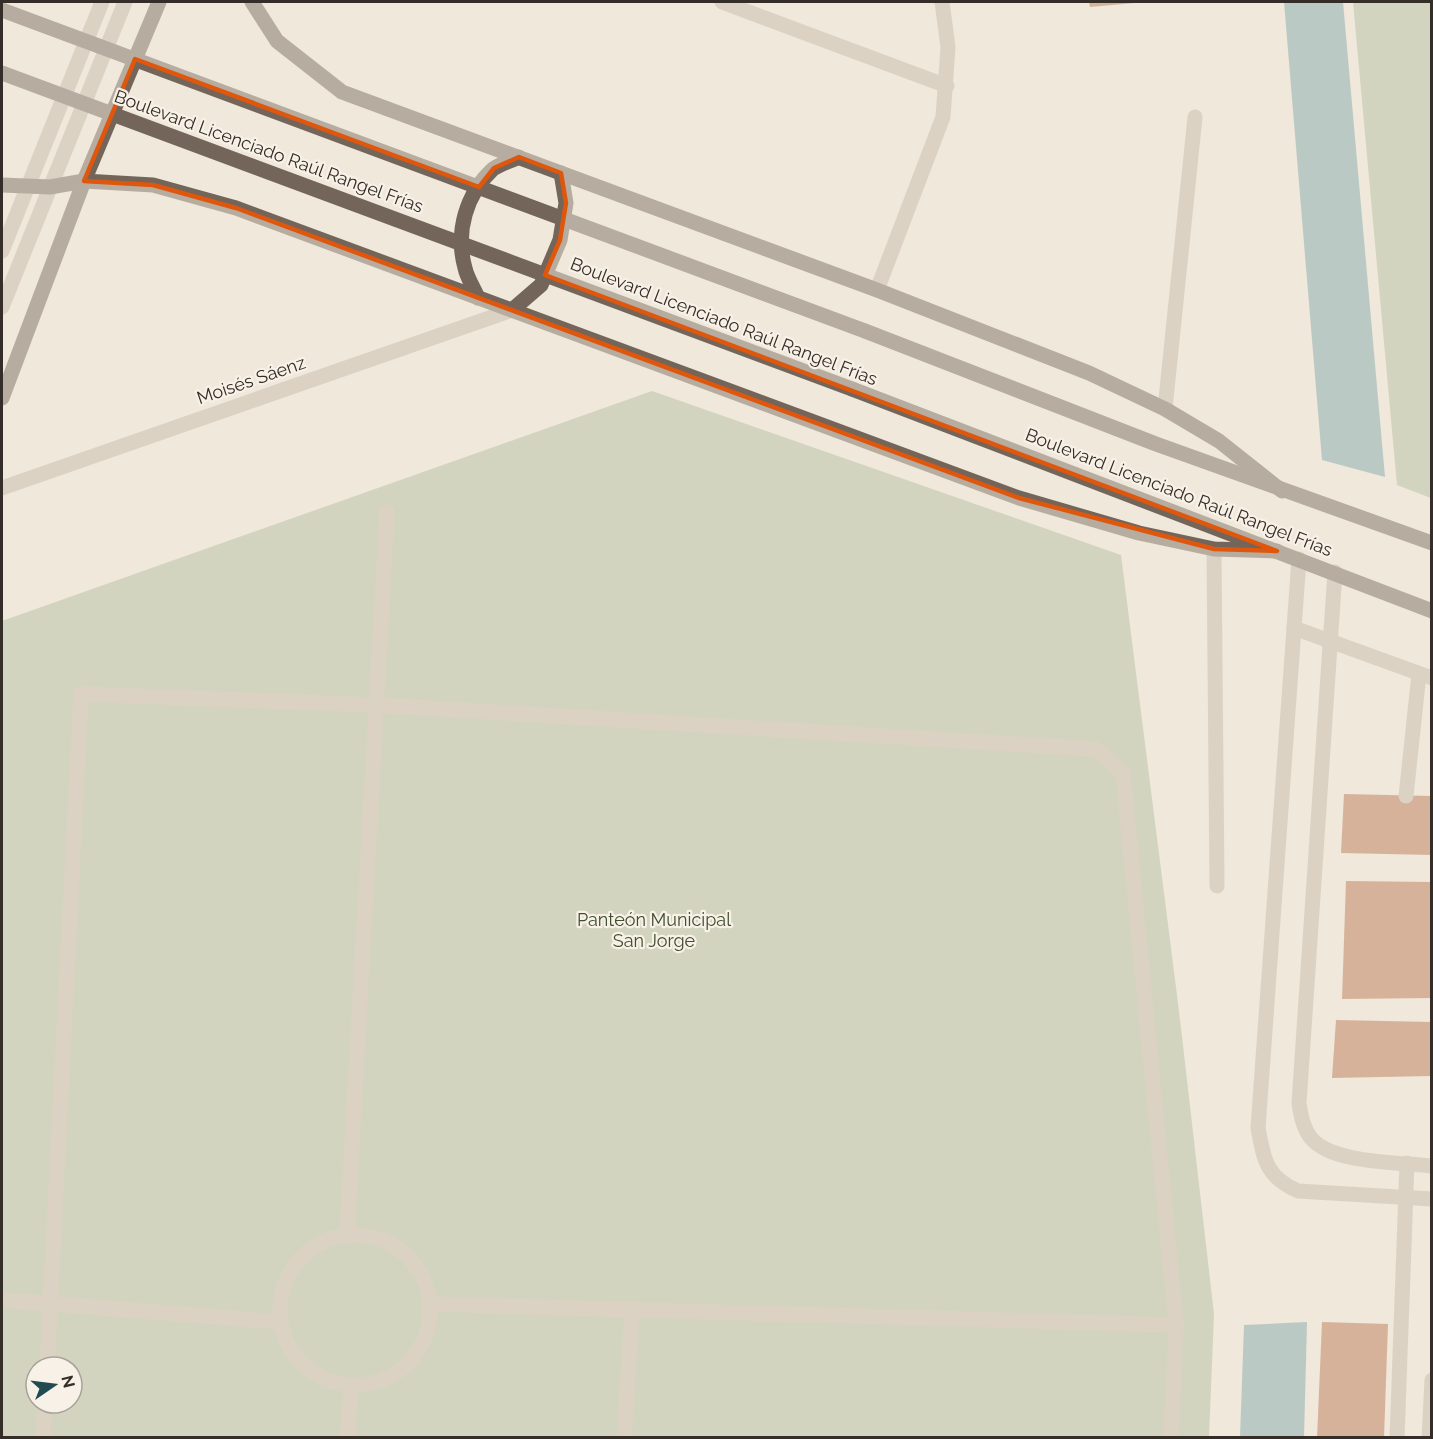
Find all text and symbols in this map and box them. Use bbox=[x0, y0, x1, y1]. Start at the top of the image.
street label: Boulevard Licenciado Raúl Rangel Frías bbox=[112, 85, 427, 217]
street label: Boulevard Licenciado Raúl Rangel Frías bbox=[567, 253, 881, 390]
street label: Moisés Sáenz bbox=[194, 352, 308, 408]
street label: Boulevard Licenciado Raúl Rangel Frías bbox=[1022, 424, 1336, 561]
park label: Panteón Municipal San Jorge bbox=[577, 909, 731, 951]
north arrow bbox=[24, 1355, 84, 1415]
text: N bbox=[57, 1373, 79, 1390]

